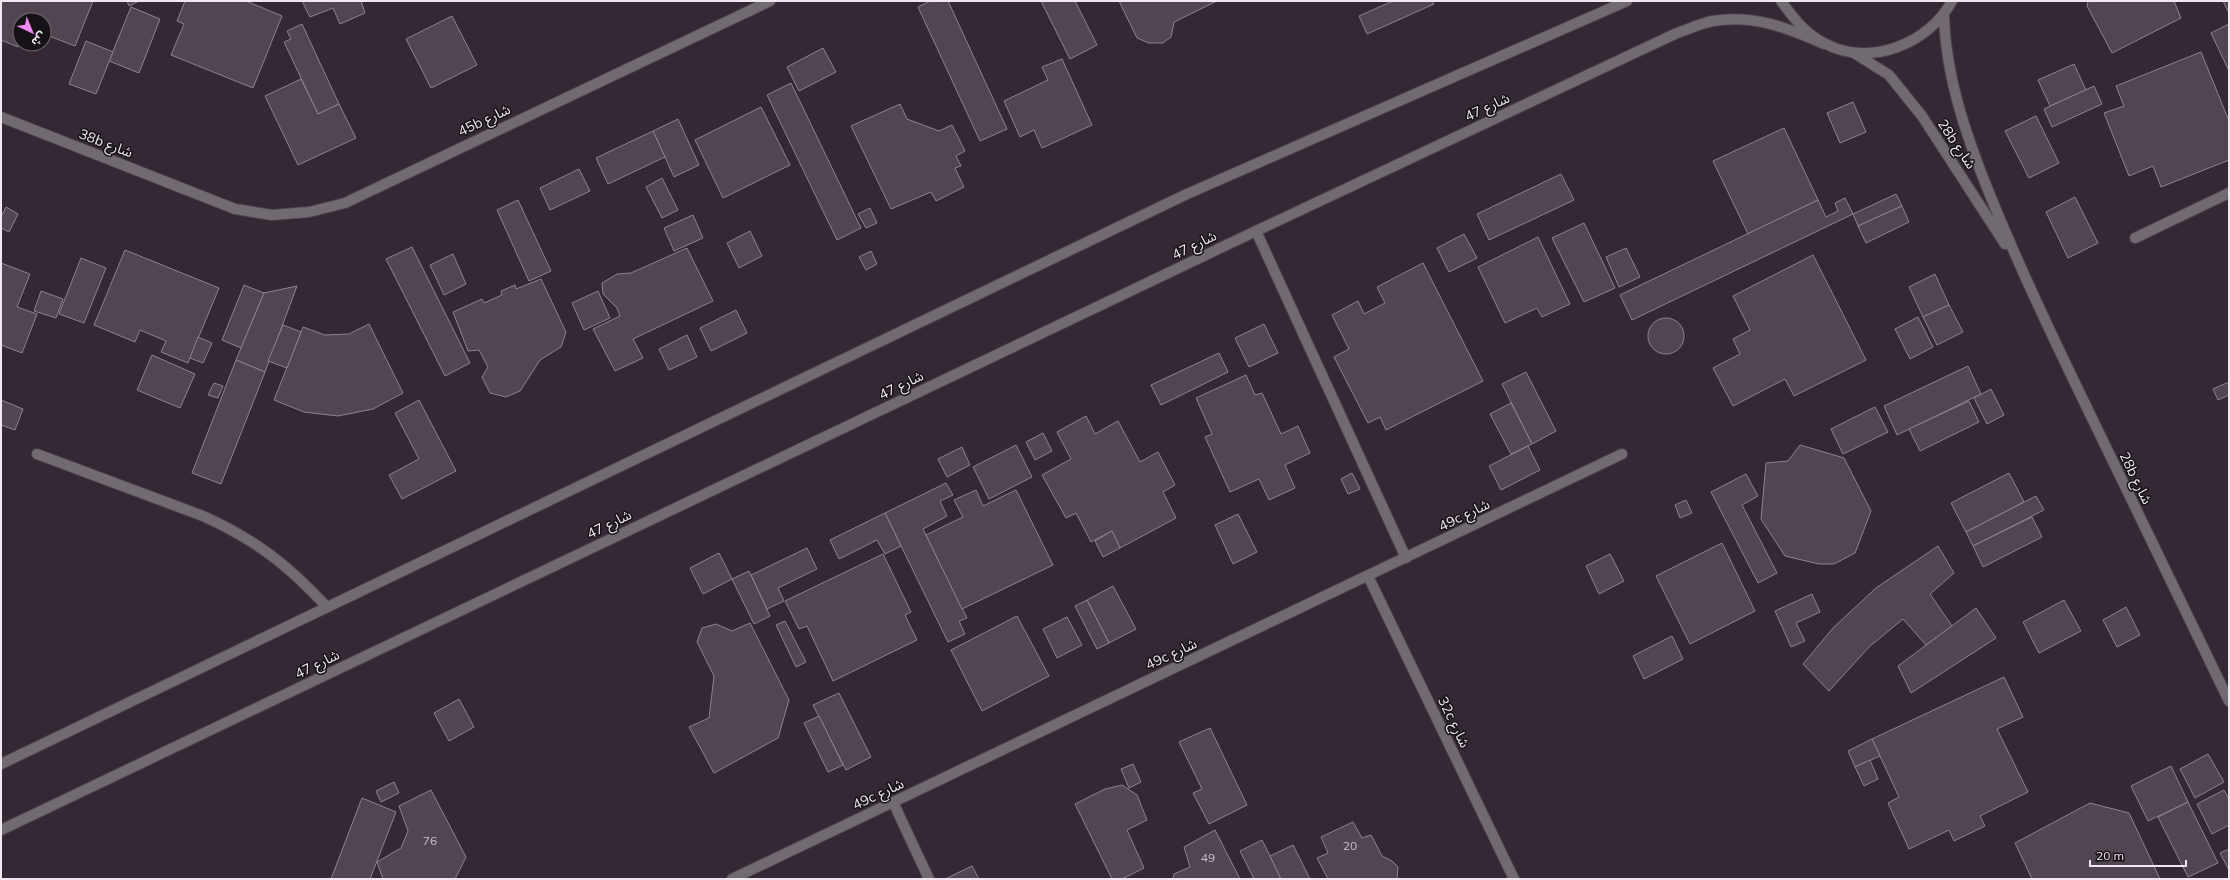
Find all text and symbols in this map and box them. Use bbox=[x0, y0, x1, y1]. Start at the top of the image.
north arrow bbox=[12, 12, 52, 52]
text: ش bbox=[29, 29, 49, 49]
street label: شارع 47 bbox=[1462, 89, 1513, 127]
street label: 45b شارع bbox=[455, 100, 514, 142]
street label: 28b شارع bbox=[1932, 116, 1980, 173]
street label: 38b شارع bbox=[76, 125, 135, 163]
street label: شارع 47 bbox=[1169, 226, 1220, 265]
street label: شارع 47 bbox=[876, 366, 927, 405]
street label: 28b شارع bbox=[2114, 449, 2156, 508]
street label: 49c شارع bbox=[1435, 495, 1493, 537]
street label: شارع 47 bbox=[584, 505, 635, 544]
street label: 49c شارع bbox=[1142, 634, 1200, 676]
street label: شارع 47 bbox=[292, 645, 343, 684]
street label: 32c شارع bbox=[1432, 693, 1474, 751]
street label: 49c شارع bbox=[849, 774, 907, 816]
house number: 76 bbox=[423, 833, 437, 848]
house number: 20 bbox=[1343, 838, 1357, 853]
scale bar bbox=[2090, 842, 2186, 868]
text: 20 m bbox=[2096, 848, 2124, 863]
house number: 49 bbox=[1201, 850, 1215, 865]

